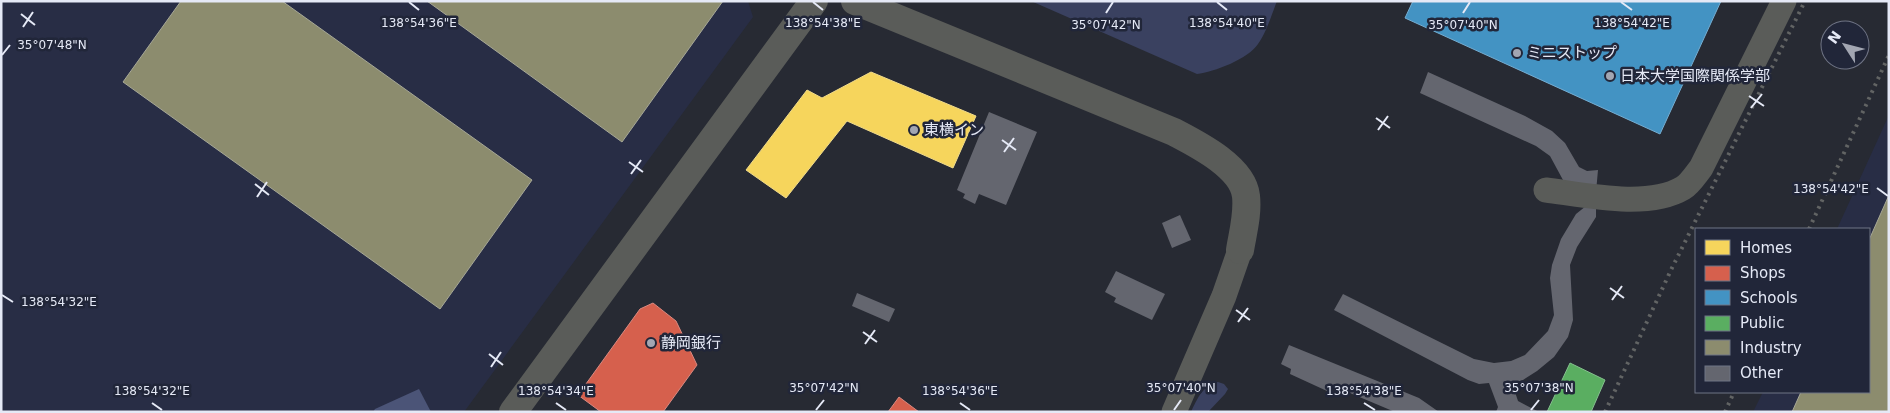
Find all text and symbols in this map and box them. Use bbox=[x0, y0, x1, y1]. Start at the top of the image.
text: 138°54'36"E bbox=[381, 16, 457, 30]
text: 138°54'38"E bbox=[785, 16, 861, 30]
text: 138°54'40"E bbox=[1189, 16, 1265, 30]
text: 138°54'42"E bbox=[1594, 16, 1670, 30]
text: 35°07'42"N bbox=[1071, 18, 1141, 32]
text: 35°07'40"N bbox=[1428, 18, 1498, 32]
north arrow bbox=[1820, 20, 1870, 70]
text: N bbox=[1825, 28, 1844, 47]
text: 35°07'48"N bbox=[17, 38, 87, 52]
place label: ミニストップ bbox=[1527, 44, 1617, 62]
marker: ミニストップ bbox=[1511, 47, 1523, 59]
place label: 日本大学国際関係学部 bbox=[1620, 67, 1770, 85]
marker: 日本大学国際関係学部 bbox=[1604, 70, 1616, 82]
place label: 東横イン bbox=[924, 121, 984, 139]
marker: 東横イン bbox=[908, 124, 920, 136]
text: 138°54'42"E bbox=[1793, 182, 1869, 196]
legend bbox=[1695, 228, 1870, 393]
text: Homes bbox=[1740, 239, 1792, 257]
text: Shops bbox=[1740, 264, 1786, 282]
text: Schools bbox=[1740, 289, 1798, 307]
text: 138°54'32"E bbox=[21, 295, 97, 309]
text: Public bbox=[1740, 314, 1784, 332]
place label: 静岡銀行 bbox=[661, 334, 721, 352]
marker: 静岡銀行 bbox=[645, 337, 657, 349]
text: Industry bbox=[1740, 339, 1802, 357]
text: Other bbox=[1740, 364, 1783, 382]
text: 35°07'42"N bbox=[789, 381, 859, 395]
text: 35°07'40"N bbox=[1146, 381, 1216, 395]
text: 35°07'38"N bbox=[1504, 381, 1574, 395]
text: 138°54'32"E bbox=[114, 384, 190, 398]
text: 138°54'34"E bbox=[518, 384, 594, 398]
text: 138°54'36"E bbox=[922, 384, 998, 398]
text: 138°54'38"E bbox=[1326, 384, 1402, 398]

